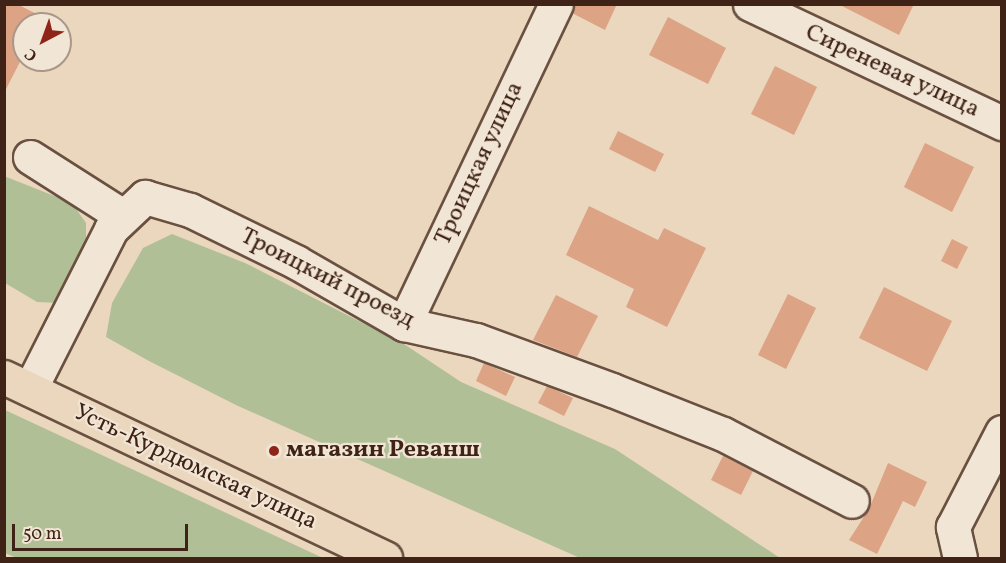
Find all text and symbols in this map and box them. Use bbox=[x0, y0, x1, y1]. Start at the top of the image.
north arrow bbox=[12, 12, 72, 72]
street label: Сиреневая улица bbox=[800, 19, 984, 125]
text: С bbox=[20, 42, 43, 66]
street label: Троицкая улица bbox=[429, 77, 531, 251]
street label: Троицкий проезд bbox=[235, 223, 419, 335]
street label: Усть-Курдюмская улица bbox=[68, 399, 322, 537]
place label: магазин Реванш bbox=[286, 437, 480, 465]
marker: магазин Реванш bbox=[267, 444, 281, 458]
scale bar bbox=[15, 512, 190, 550]
text: 50 m bbox=[23, 522, 62, 547]

